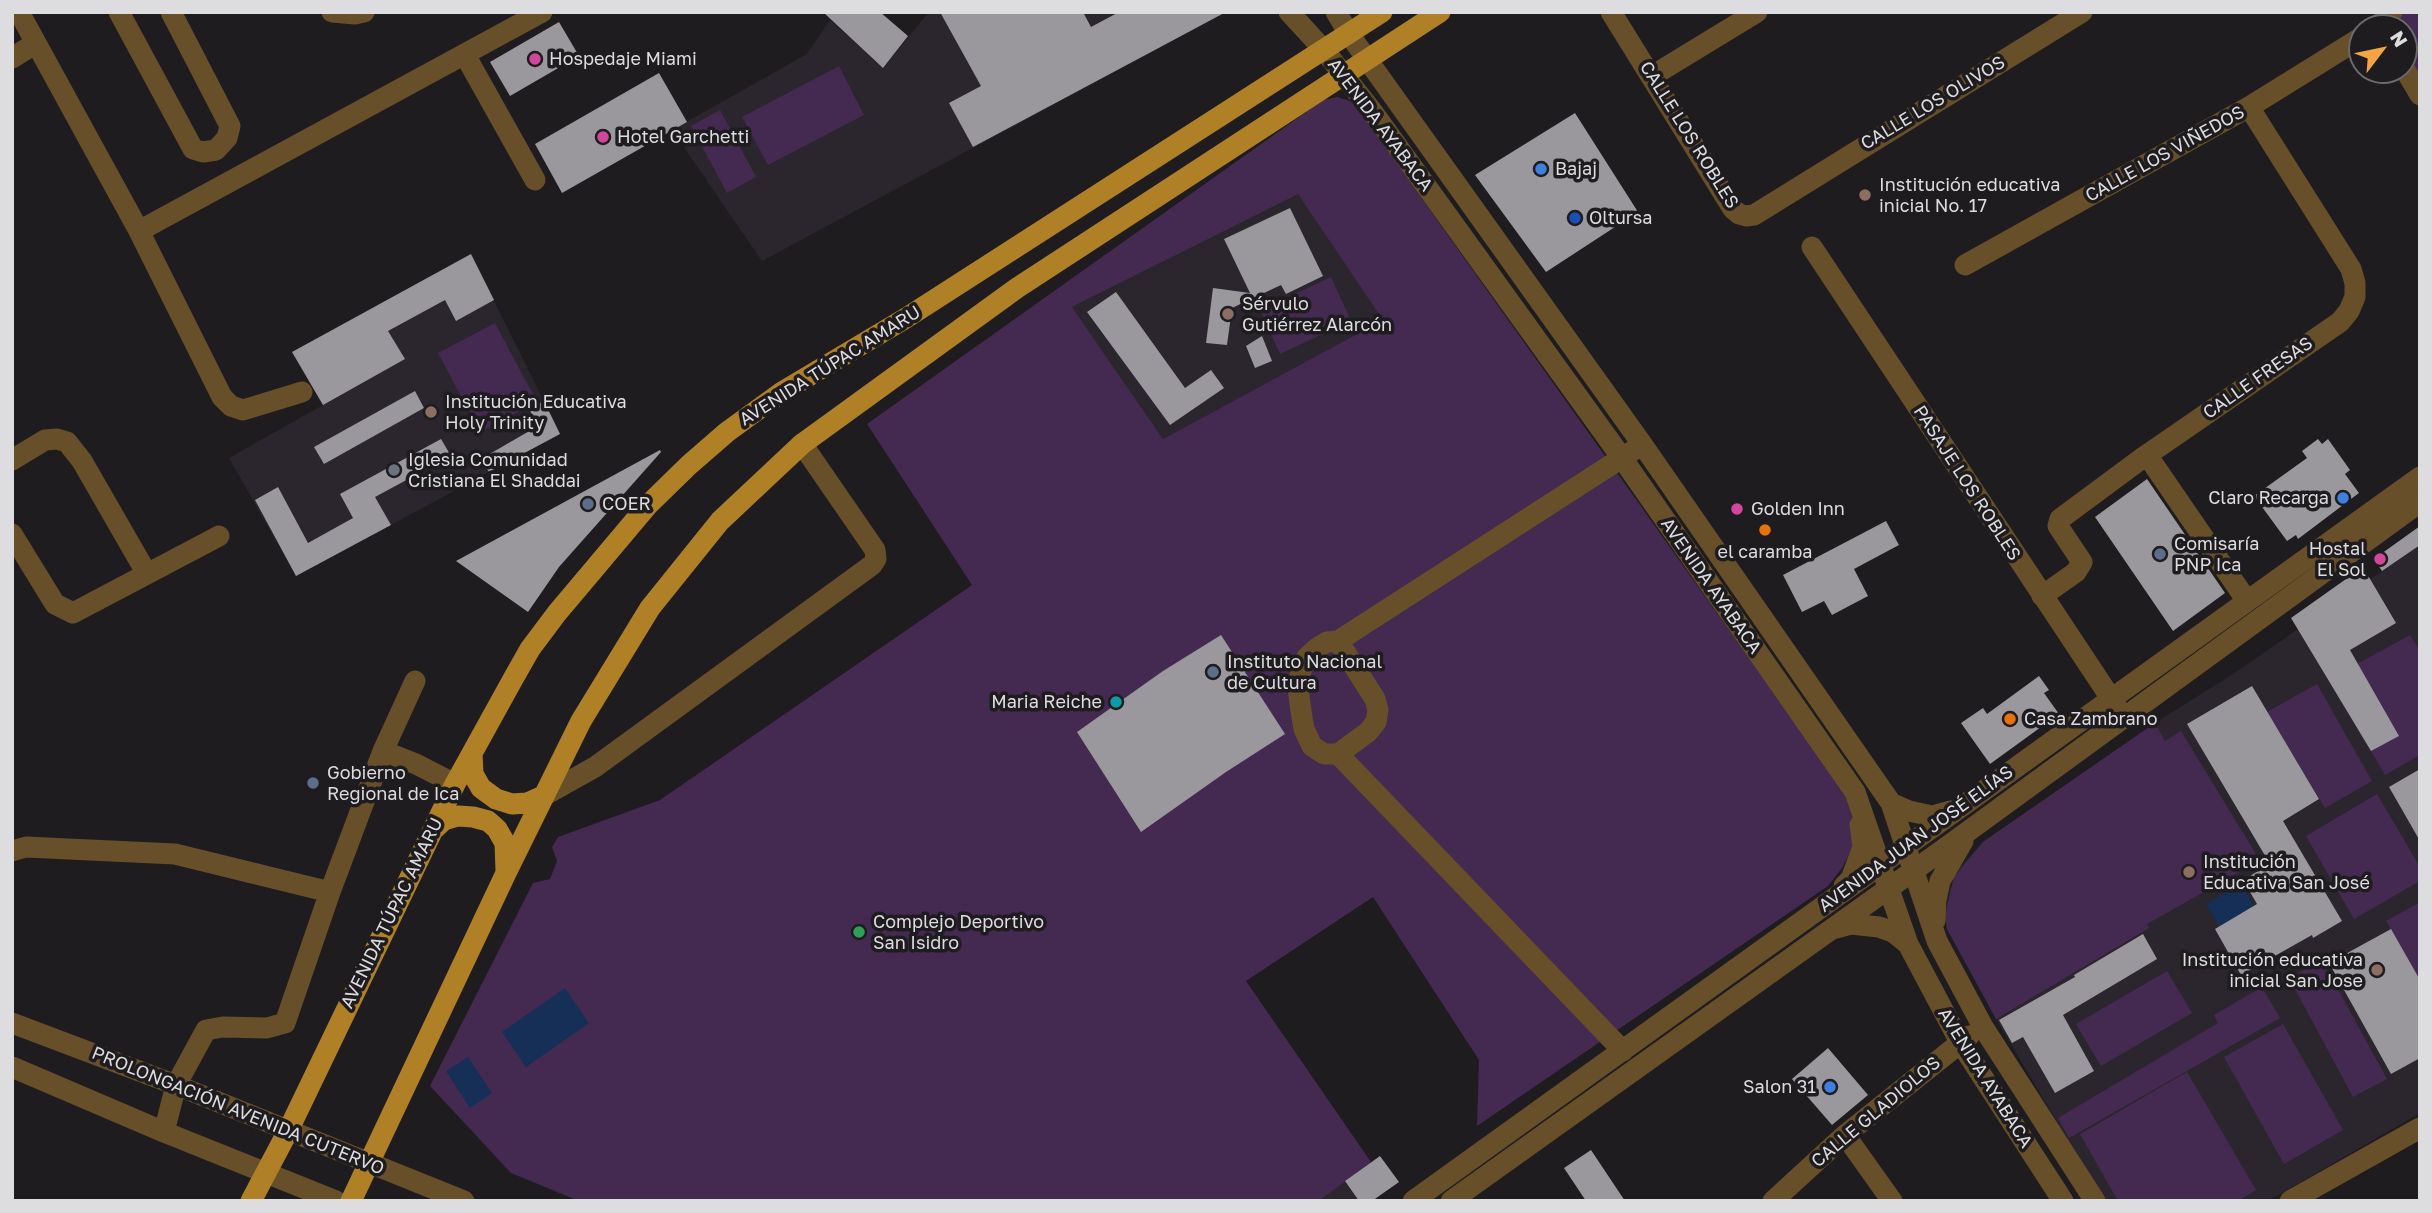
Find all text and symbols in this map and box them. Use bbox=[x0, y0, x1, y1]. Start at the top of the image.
north arrow bbox=[2348, 14, 2418, 84]
text: N bbox=[2386, 26, 2413, 51]
place label: Hospedaje Miami bbox=[549, 48, 697, 70]
marker: Hospedaje Miami bbox=[527, 51, 543, 67]
street label: CALLE LOS OLIVOS bbox=[1857, 51, 2009, 155]
street label: AVENIDA AYABACA bbox=[1323, 54, 1437, 196]
street label: CALLE LOS ROBLES bbox=[1635, 58, 1743, 212]
street label: CALLE LOS VIÑEDOS bbox=[2082, 101, 2248, 207]
place label: Hotel Garchetti bbox=[617, 126, 749, 148]
marker: Hotel Garchetti bbox=[595, 129, 611, 145]
place label: Bajaj bbox=[1555, 158, 1597, 180]
marker: Bajaj bbox=[1533, 161, 1549, 177]
place label: Institución educativa inicial No. 17 bbox=[1879, 174, 2060, 216]
marker: Institución educativa inicial No. 17 bbox=[1857, 187, 1873, 203]
place label: Oltursa bbox=[1589, 207, 1653, 229]
marker: Oltursa bbox=[1567, 210, 1583, 226]
place label: Sérvulo Gutiérrez Alarcón bbox=[1242, 293, 1392, 336]
street label: AVENIDA TÚPAC AMARU bbox=[735, 301, 925, 431]
marker: Sérvulo Gutiérrez Alarcón bbox=[1220, 306, 1236, 322]
street label: CALLE FRESAS bbox=[2199, 332, 2317, 424]
place label: Institución Educativa Holy Trinity bbox=[445, 391, 627, 434]
street label: PASAJE LOS ROBLES bbox=[1909, 401, 2025, 565]
marker: Institución Educativa Holy Trinity bbox=[423, 404, 439, 420]
place label: Iglesia Comunidad Cristiana El Shaddai bbox=[408, 449, 581, 491]
marker: Iglesia Comunidad Cristiana El Shaddai bbox=[386, 462, 402, 478]
place label: Claro Recarga bbox=[2208, 487, 2329, 509]
marker: Claro Recarga bbox=[2335, 490, 2351, 506]
place label: COER bbox=[602, 493, 651, 515]
marker: COER bbox=[580, 496, 596, 512]
place label: Golden Inn bbox=[1751, 498, 1845, 520]
marker: Golden Inn bbox=[1729, 501, 1745, 517]
street label: AVENIDA AYABACA bbox=[1656, 514, 1766, 658]
marker: el caramba bbox=[1757, 522, 1773, 538]
place label: Comisaría PNP Ica bbox=[2174, 533, 2260, 576]
place label: Hostal El Sol bbox=[2309, 538, 2366, 580]
place label: el caramba bbox=[1718, 541, 1812, 563]
marker: Comisaría PNP Ica bbox=[2152, 546, 2168, 562]
marker: Hostal El Sol bbox=[2372, 551, 2388, 567]
place label: Instituto Nacional de Cultura bbox=[1227, 651, 1382, 694]
marker: Instituto Nacional de Cultura bbox=[1205, 664, 1221, 680]
place label: Maria Reiche bbox=[991, 691, 1102, 713]
marker: Maria Reiche bbox=[1108, 694, 1124, 710]
place label: Casa Zambrano bbox=[2024, 708, 2157, 730]
marker: Casa Zambrano bbox=[2002, 711, 2018, 727]
street label: AVENIDA JUAN JOSÉ ELÍAS bbox=[1815, 761, 2017, 917]
place label: Gobierno Regional de Ica bbox=[327, 762, 459, 804]
marker: Gobierno Regional de Ica bbox=[305, 775, 321, 791]
street label: AVENIDA TÚPAC AMARU bbox=[336, 814, 448, 1012]
place label: Institución Educativa San José bbox=[2203, 851, 2370, 894]
marker: Institución Educativa San José bbox=[2181, 864, 2197, 880]
place label: Complejo Deportivo San Isidro bbox=[873, 911, 1044, 954]
marker: Complejo Deportivo San Isidro bbox=[851, 924, 867, 940]
place label: Institución educativa inicial San Jose bbox=[2182, 949, 2363, 992]
marker: Institución educativa inicial San Jose bbox=[2369, 962, 2385, 978]
street label: AVENIDA AYABACA bbox=[1933, 1004, 2037, 1152]
street label: PROLONGACIÓN AVENIDA CUTERVO bbox=[89, 1042, 387, 1180]
street label: CALLE GLADIOLOS bbox=[1807, 1052, 1945, 1172]
place label: Salon 31 bbox=[1743, 1076, 1816, 1098]
marker: Salon 31 bbox=[1822, 1079, 1838, 1095]

